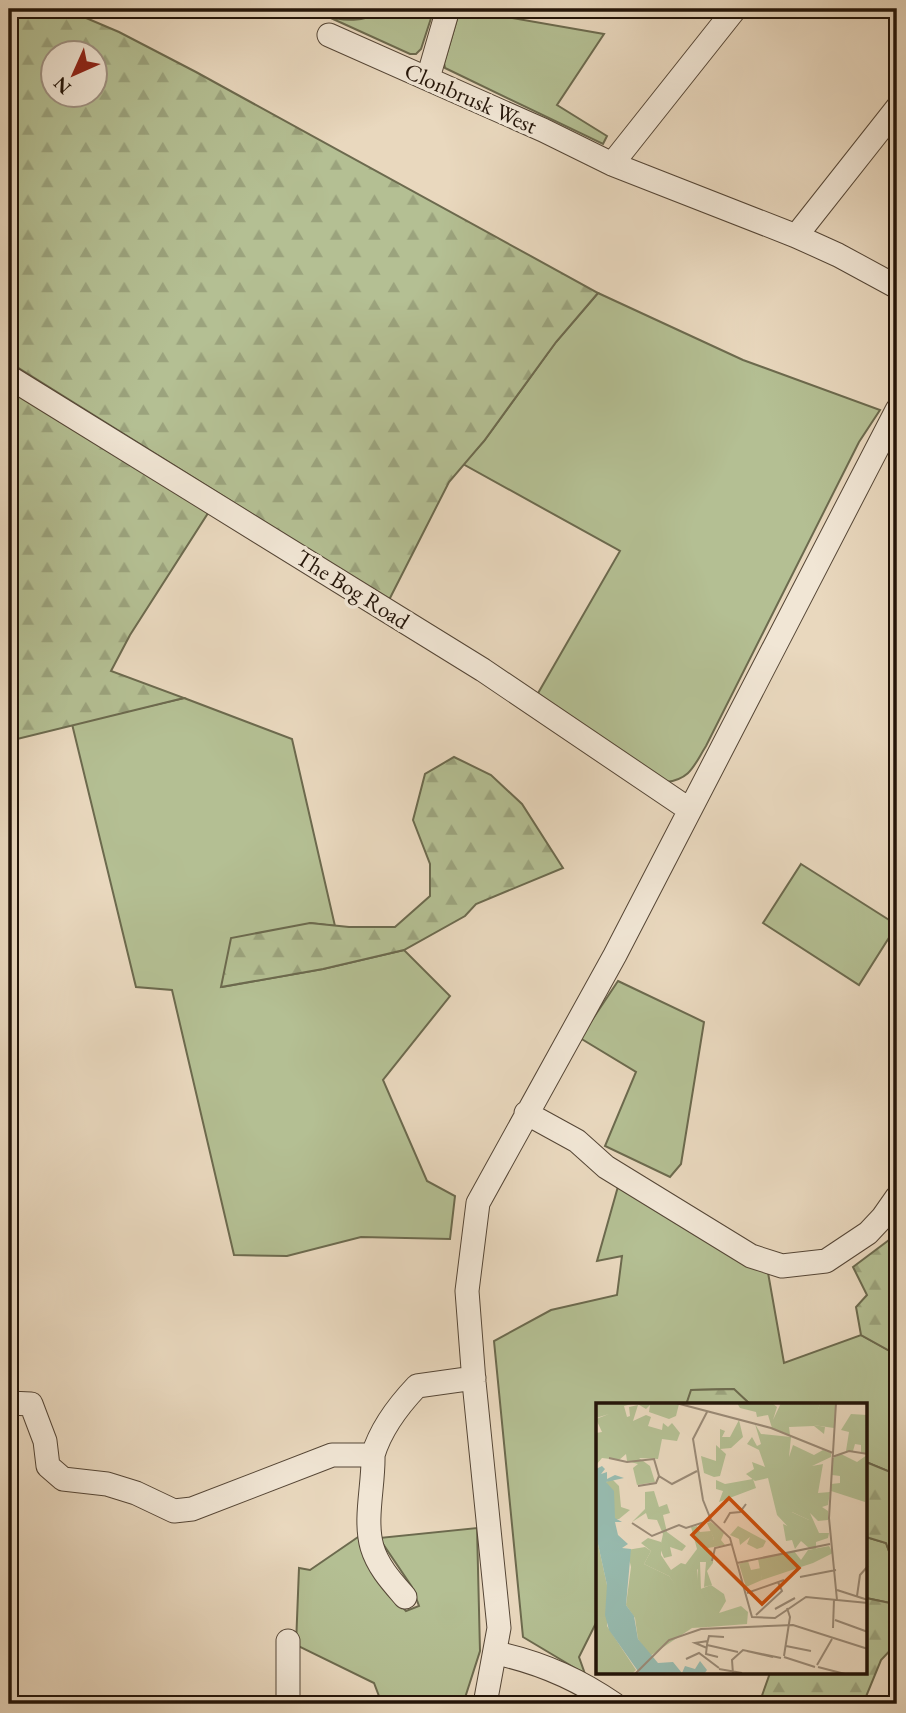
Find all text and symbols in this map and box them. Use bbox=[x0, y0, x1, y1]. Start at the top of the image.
north arrow bbox=[38, 38, 108, 108]
street label: Clonbrusk West bbox=[400, 55, 543, 141]
text: N bbox=[48, 71, 77, 100]
street label: The Bog Road bbox=[291, 542, 416, 636]
inset map bbox=[596, 1403, 867, 1674]

